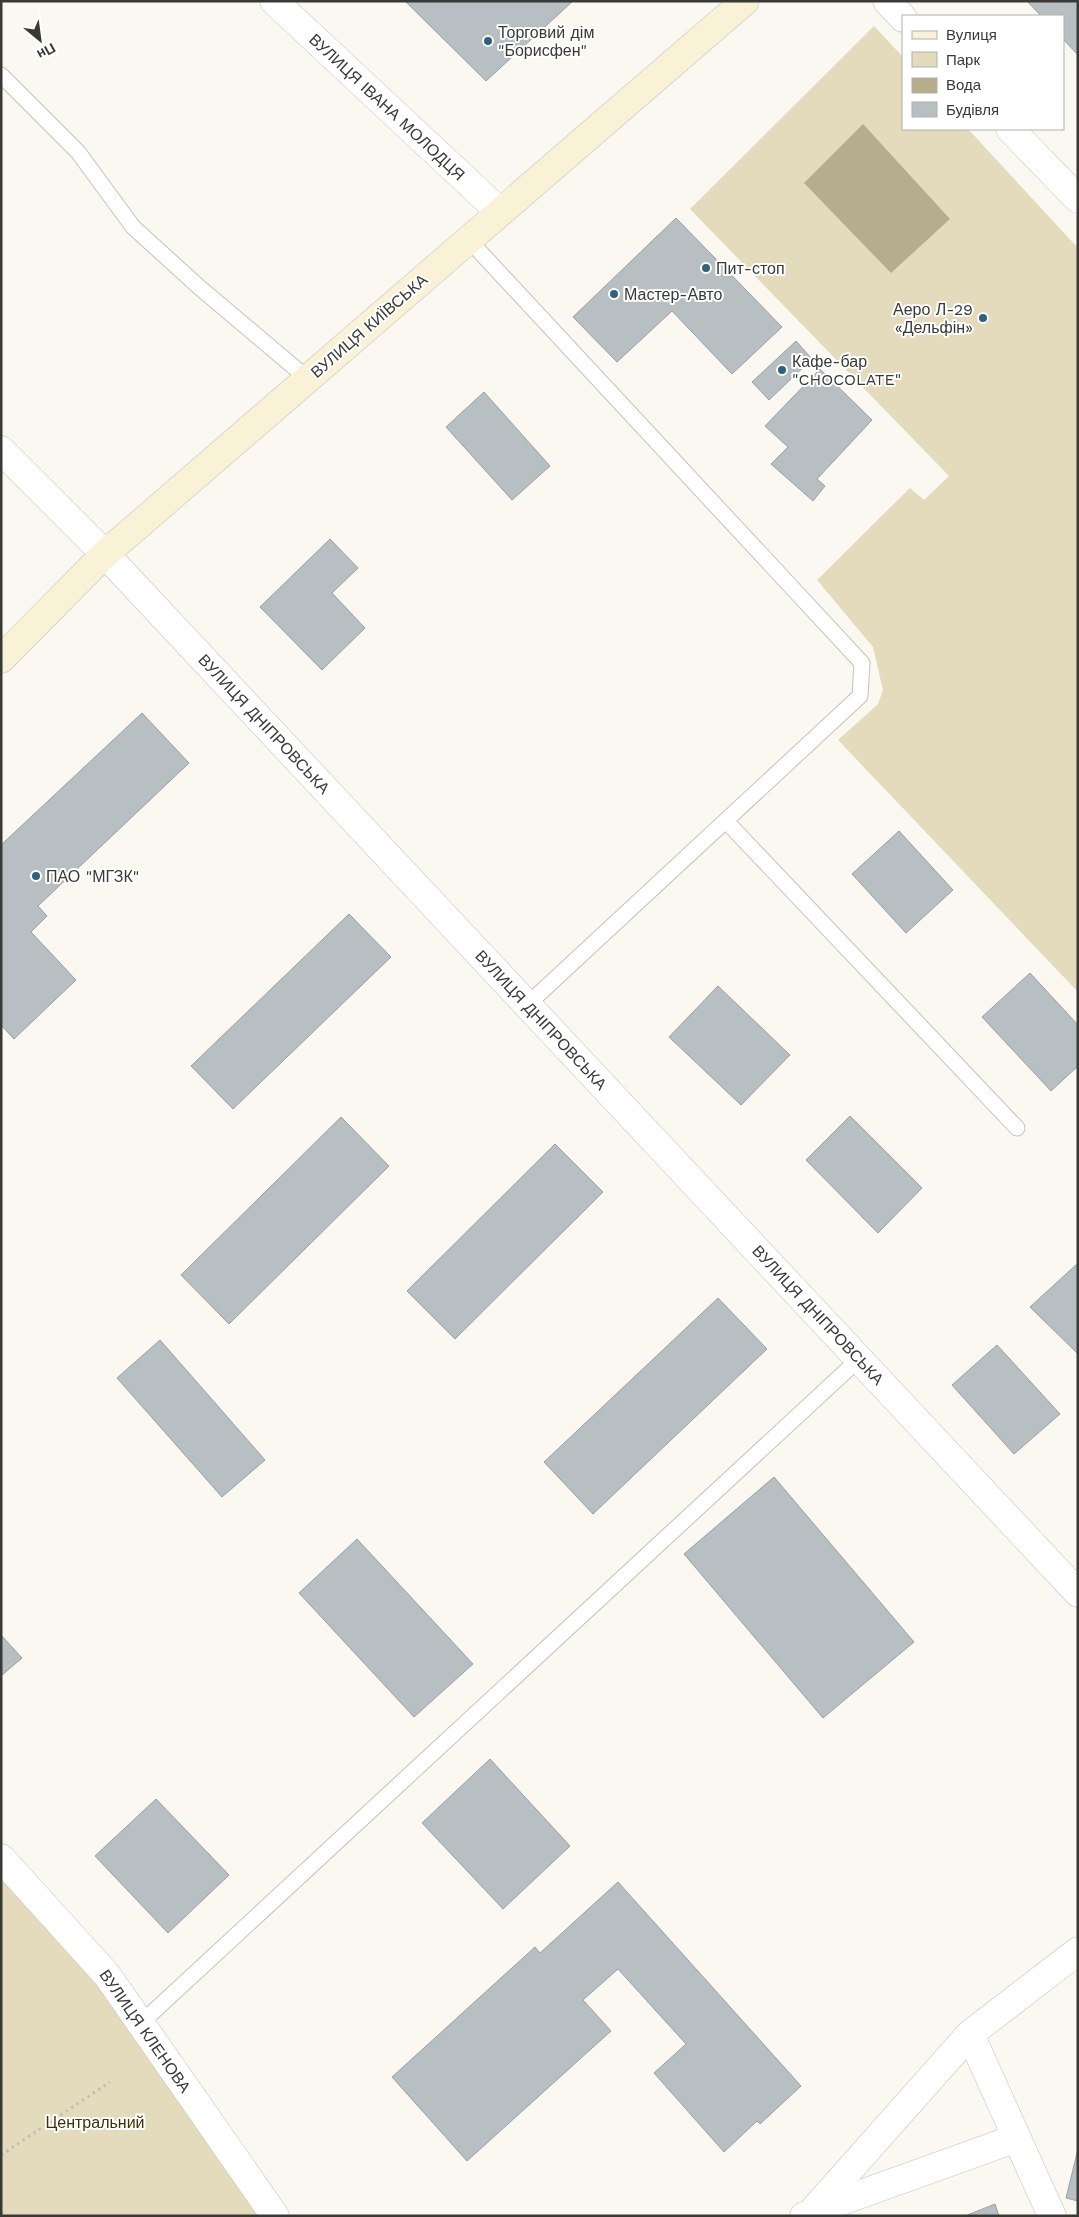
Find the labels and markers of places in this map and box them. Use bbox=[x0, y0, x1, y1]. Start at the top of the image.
place label: Торговий дім "Борисфен" bbox=[498, 23, 594, 60]
marker: Торговий дім "Борисфен" bbox=[482, 35, 494, 47]
place label: Пит-стоп bbox=[716, 259, 785, 278]
marker: Пит-стоп bbox=[700, 262, 712, 274]
place label: Мастер-Авто bbox=[624, 285, 722, 304]
marker: Мастер-Авто bbox=[608, 288, 620, 300]
place label: Аеро Л-29 «Дельфін» bbox=[893, 300, 973, 337]
marker: Аеро Л-29 «Дельфін» bbox=[977, 312, 989, 324]
place label: Кафе-бар "CHOCOLATE" bbox=[792, 352, 901, 389]
marker: Кафе-бар "CHOCOLATE" bbox=[776, 364, 788, 376]
place label: ПАО "МГЗК" bbox=[46, 867, 139, 886]
marker: ПАО "МГЗК" bbox=[30, 870, 42, 882]

